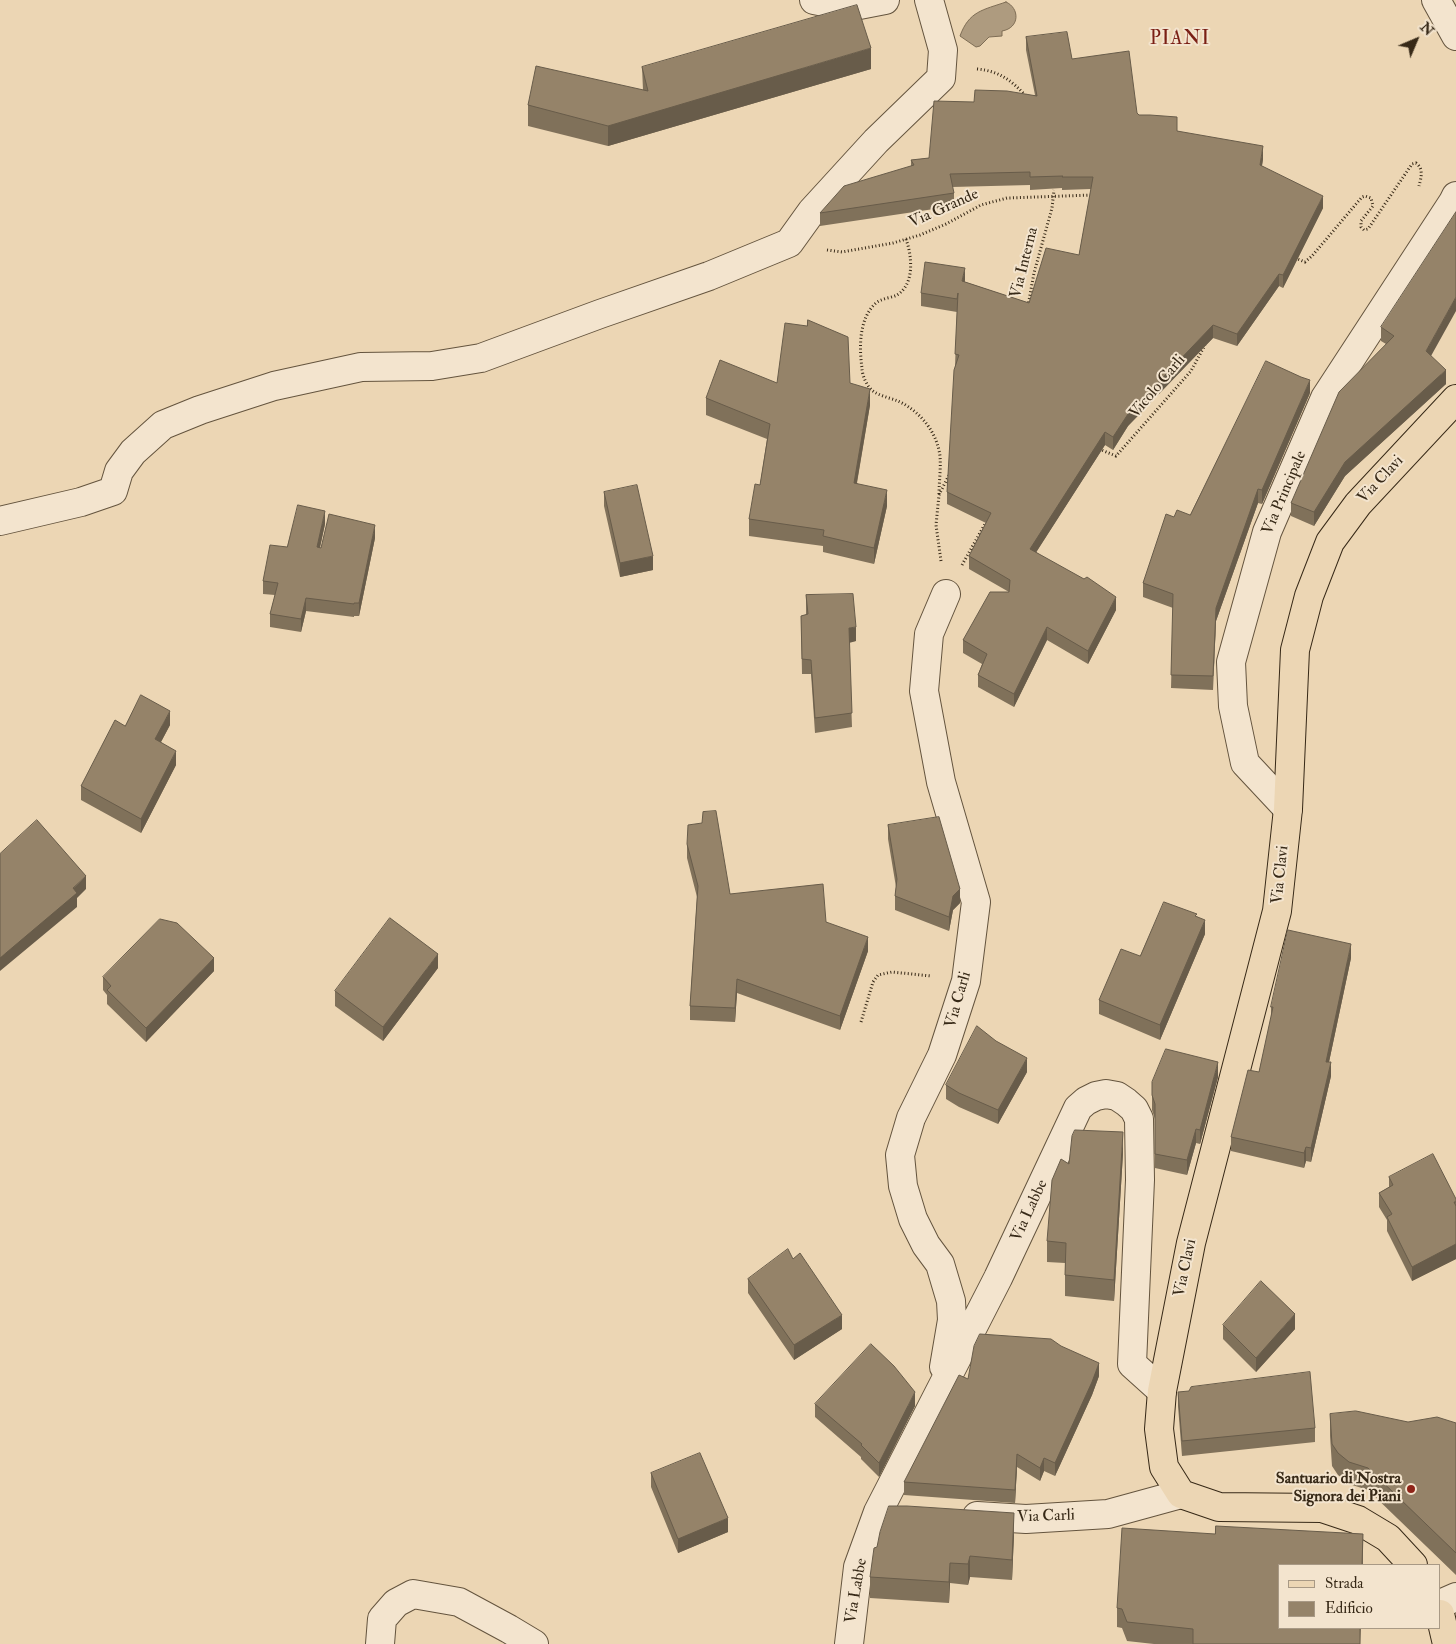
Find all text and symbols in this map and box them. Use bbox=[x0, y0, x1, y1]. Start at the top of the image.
north arrow bbox=[1391, 15, 1441, 65]
text: N bbox=[1417, 19, 1437, 39]
district label: PIANI bbox=[1149, 29, 1211, 51]
street label: Via Grande bbox=[906, 185, 982, 233]
street label: Via Interna bbox=[1007, 225, 1043, 301]
street label: Vicolo Carli bbox=[1126, 351, 1190, 423]
street label: Via Principale bbox=[1259, 448, 1311, 538]
street label: Via Clavi bbox=[1354, 452, 1408, 508]
street label: Via Clavi bbox=[1268, 845, 1294, 905]
street label: Via Carli bbox=[942, 970, 976, 1030]
street label: Via Labbe bbox=[1007, 1177, 1053, 1245]
street label: Via Clavi bbox=[1171, 1237, 1201, 1299]
place label: Santuario di Nostra Signora dei Piani bbox=[1276, 1470, 1401, 1508]
marker: Santuario di Nostra Signora dei Piani bbox=[1405, 1483, 1417, 1495]
street label: Via Carli bbox=[1017, 1506, 1075, 1528]
street label: Via Labbe bbox=[842, 1557, 872, 1625]
legend bbox=[1278, 1564, 1441, 1629]
text: Strada bbox=[1325, 1574, 1364, 1593]
text: Edificio bbox=[1325, 1599, 1373, 1618]

